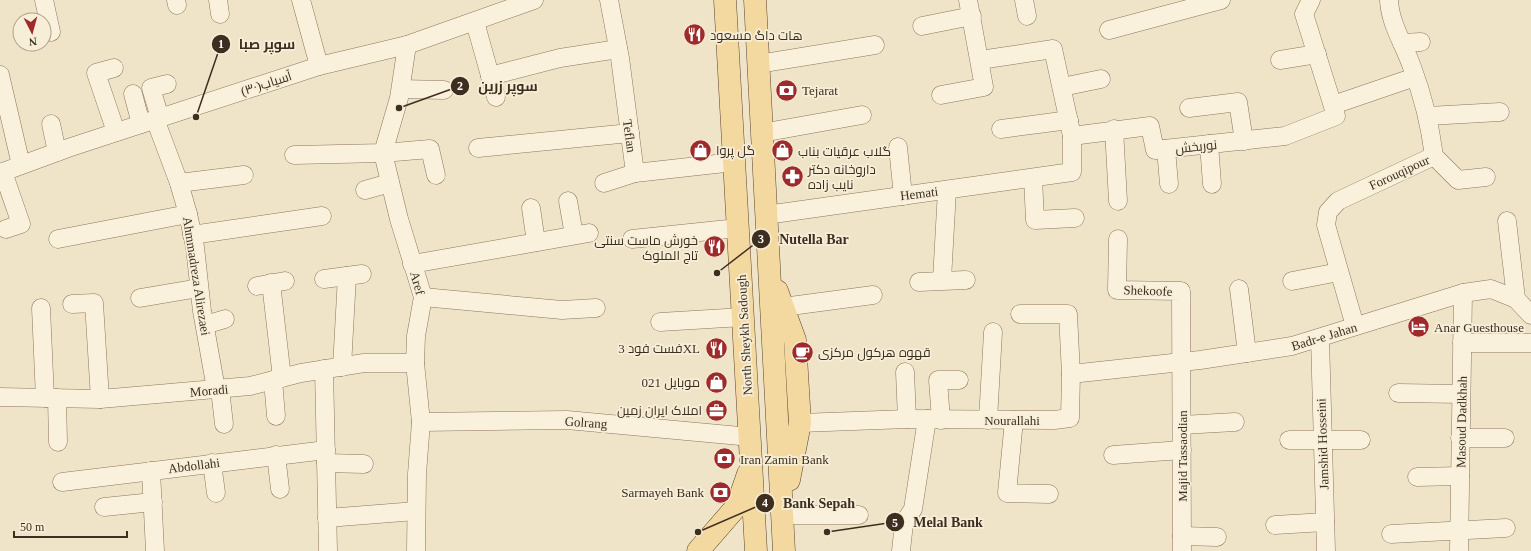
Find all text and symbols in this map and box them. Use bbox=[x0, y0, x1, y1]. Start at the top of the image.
north arrow bbox=[12, 12, 52, 52]
restaurant icon: هات داگ مسعود bbox=[682, 22, 708, 48]
place label: هات داگ مسعود bbox=[710, 28, 803, 43]
callout: سوپر صبا bbox=[211, 31, 303, 57]
text: N bbox=[28, 36, 38, 48]
text: 1 bbox=[218, 37, 224, 51]
text: سوپر صبا bbox=[239, 37, 295, 55]
street label: آسیاب(۳۰) bbox=[239, 68, 294, 99]
callout: سوپر زرین bbox=[450, 73, 545, 99]
bank icon: Tejarat bbox=[774, 77, 800, 103]
text: 2 bbox=[457, 79, 463, 93]
text: سوپر زرین bbox=[478, 79, 538, 97]
place label: Tejarat bbox=[802, 83, 838, 98]
street label: Teflan bbox=[620, 119, 639, 154]
shop icon: گل پروا bbox=[688, 137, 714, 163]
street label: نوربخش bbox=[1174, 137, 1218, 156]
shop icon: گلاب عرقیات بناب bbox=[770, 138, 796, 164]
place label: گل پروا bbox=[716, 143, 755, 160]
place label: گلاب عرقیات بناب bbox=[798, 144, 891, 159]
street label: Forouqipour bbox=[1367, 152, 1432, 193]
place label: داروخانه دکتر نایب زاده bbox=[807, 162, 876, 192]
pharmacy icon: داروخانه دکتر نایب زاده bbox=[780, 163, 806, 189]
street label: Hemati bbox=[899, 184, 939, 203]
street label: Ahmmadreza Alirezaei bbox=[180, 216, 213, 337]
callout: Nutella Bar bbox=[751, 226, 857, 252]
text: 3 bbox=[758, 232, 764, 246]
text: Nutella Bar bbox=[779, 232, 849, 247]
place label: خورش ماست سنتی تاج الملوک bbox=[594, 233, 699, 264]
restaurant icon: خورش ماست سنتی تاج الملوک bbox=[701, 234, 727, 260]
street label: Aref bbox=[407, 270, 428, 297]
street label: North Sheykh Sadough bbox=[734, 274, 755, 396]
street label: Shekoofe bbox=[1123, 282, 1173, 299]
hotel icon: Anar Guesthouse bbox=[1405, 314, 1431, 340]
street label: Badr-e Jahan bbox=[1289, 319, 1359, 354]
place label: Anar Guesthouse bbox=[1434, 320, 1524, 335]
restaurant icon: فست فود 3XL bbox=[703, 335, 729, 361]
cafe icon: قهوه هرکول مرکزی bbox=[790, 339, 816, 365]
place label: فست فود 3XL bbox=[618, 341, 700, 356]
place label: قهوه هرکول مرکزی bbox=[818, 345, 931, 361]
shop icon: موبایل 021 bbox=[703, 369, 729, 395]
place label: موبایل 021 bbox=[642, 375, 700, 390]
street label: Masoud Dadkhah bbox=[1453, 375, 1470, 468]
street label: Moradi bbox=[189, 381, 229, 400]
office icon: املاک ایران زمین bbox=[704, 397, 730, 423]
street label: Jamshid Hosseini bbox=[1313, 398, 1332, 490]
place label: املاک ایران زمین bbox=[617, 403, 702, 418]
street label: Majid Tassaodian bbox=[1175, 410, 1190, 502]
street label: Nourallahi bbox=[984, 413, 1040, 428]
street label: Golrang bbox=[564, 414, 608, 432]
bank icon: Iran Zamin Bank bbox=[711, 446, 737, 472]
place label: Iran Zamin Bank bbox=[740, 452, 829, 467]
street label: Abdollahi bbox=[167, 455, 221, 476]
bank icon: Sarmayeh Bank bbox=[707, 479, 733, 505]
place label: Sarmayeh Bank bbox=[621, 485, 705, 500]
callout: Bank Sepah bbox=[755, 490, 863, 516]
text: 4 bbox=[762, 496, 768, 510]
text: Bank Sepah bbox=[783, 496, 855, 511]
callout: Melal Bank bbox=[885, 509, 991, 535]
scale bar bbox=[14, 513, 127, 539]
text: Melal Bank bbox=[913, 515, 983, 530]
text: 5 bbox=[892, 516, 898, 530]
text: 50 m bbox=[20, 520, 45, 534]

